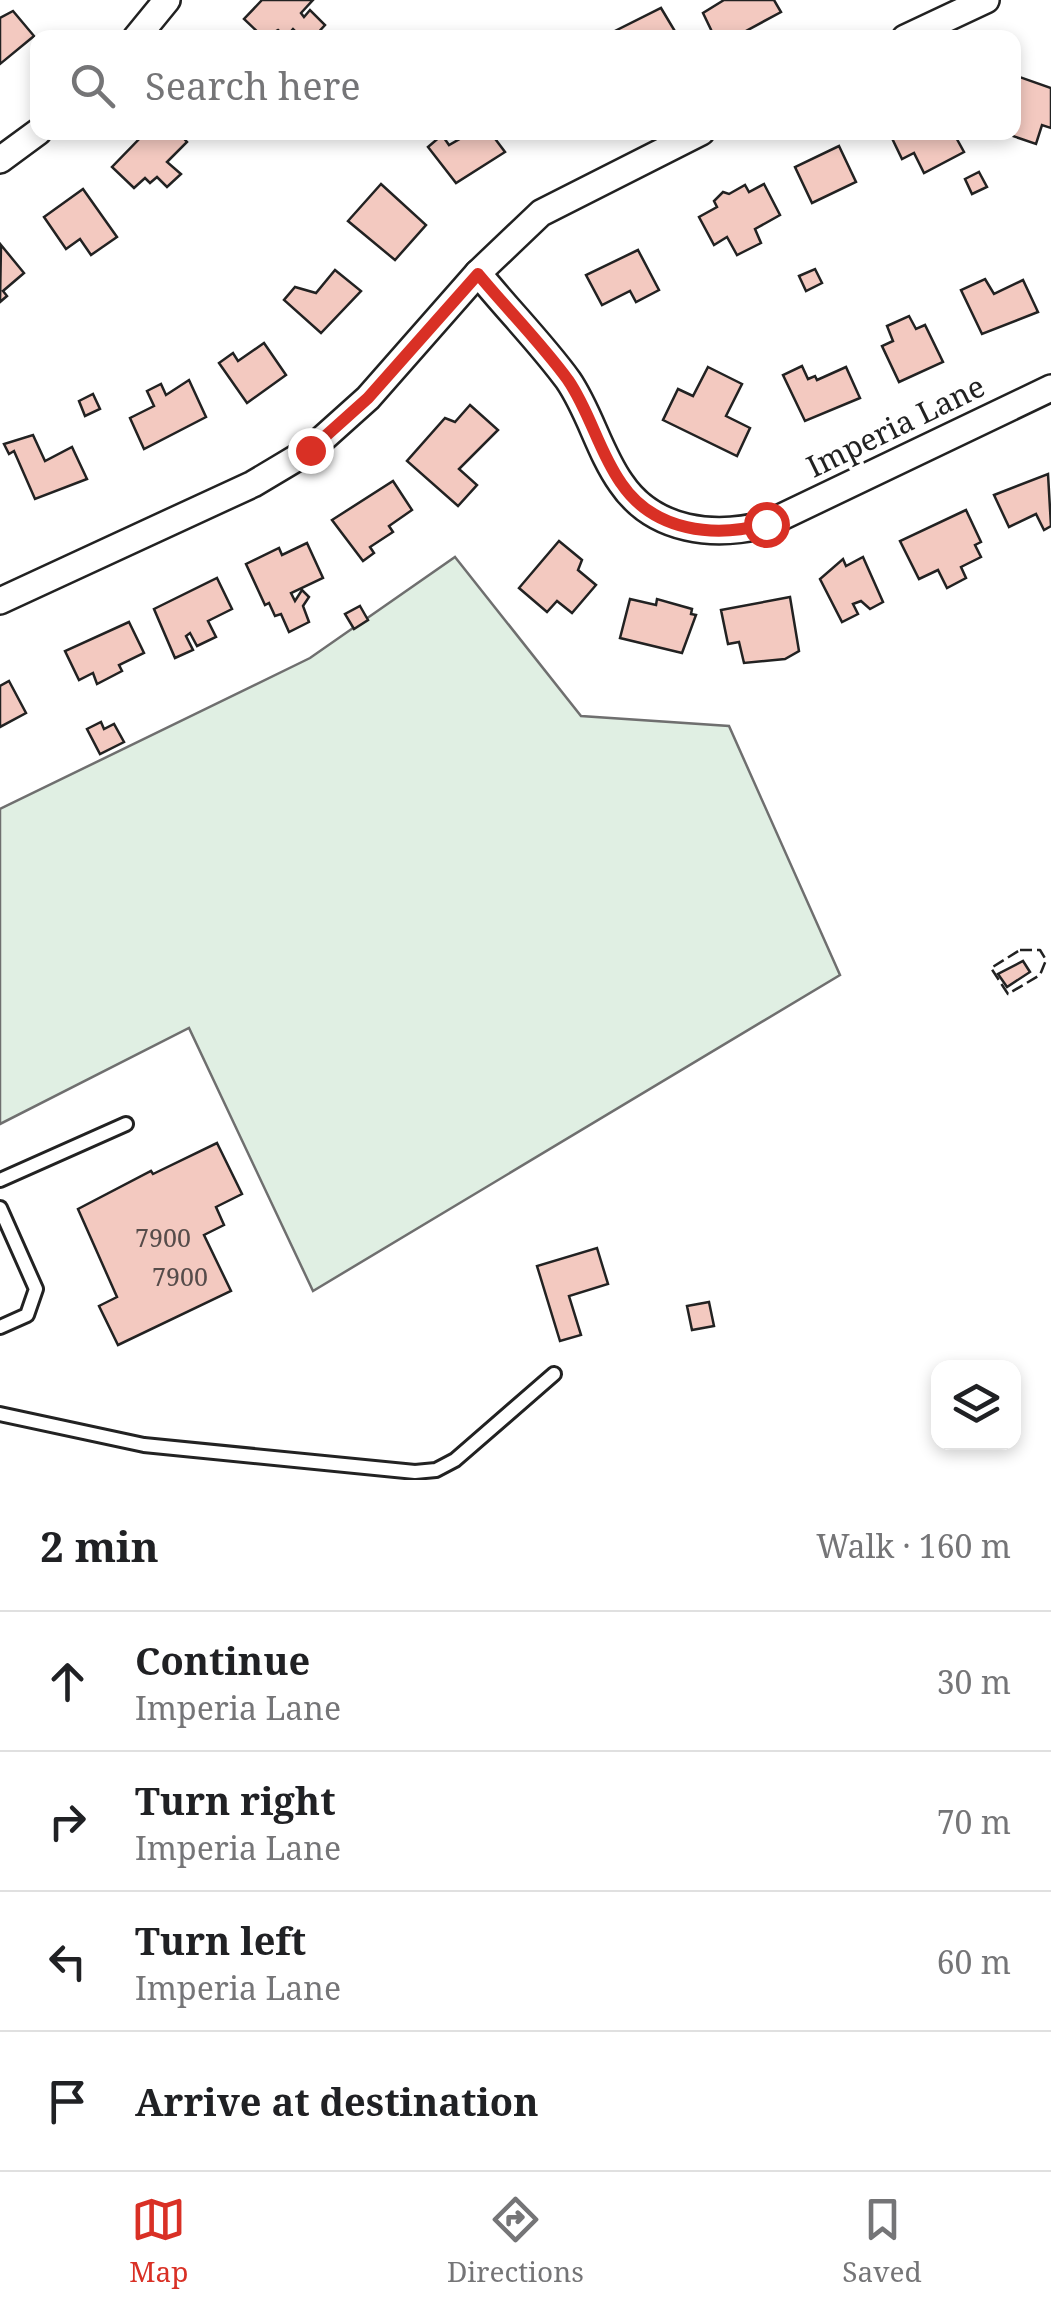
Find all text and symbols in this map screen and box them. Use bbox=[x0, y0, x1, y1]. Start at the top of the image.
search box bbox=[30, 30, 1021, 140]
icon: search bbox=[65, 58, 120, 113]
text: Search here bbox=[145, 59, 361, 111]
street label: Imperia Lane bbox=[800, 365, 991, 486]
route end bbox=[288, 428, 334, 474]
route start bbox=[744, 502, 790, 548]
house number: 7900 bbox=[135, 1220, 191, 1254]
house number: 7900 bbox=[152, 1259, 208, 1293]
map controls bbox=[931, 1360, 1021, 1450]
button: layers bbox=[931, 1360, 1021, 1450]
text: 2 min bbox=[40, 1517, 159, 1574]
text: Walk · 160 m bbox=[816, 1524, 1011, 1567]
text: Continue bbox=[135, 1634, 310, 1686]
icon: ahead bbox=[40, 1654, 95, 1709]
text: 30 m bbox=[937, 1660, 1011, 1703]
text: Imperia Lane bbox=[135, 1686, 341, 1729]
text: Turn right bbox=[135, 1774, 336, 1826]
icon: right bbox=[40, 1794, 95, 1849]
text: 70 m bbox=[937, 1800, 1011, 1843]
text: Imperia Lane bbox=[135, 1826, 341, 1869]
text: Turn left bbox=[135, 1914, 306, 1966]
icon: left bbox=[40, 1934, 95, 1989]
text: 60 m bbox=[937, 1940, 1011, 1983]
text: Imperia Lane bbox=[135, 1966, 341, 2009]
icon: arrive bbox=[40, 2074, 95, 2129]
text: Arrive at destination bbox=[135, 2075, 539, 2127]
tab: Map bbox=[129, 2192, 188, 2290]
tab: Directions bbox=[447, 2192, 584, 2290]
tab: Saved bbox=[842, 2192, 922, 2290]

